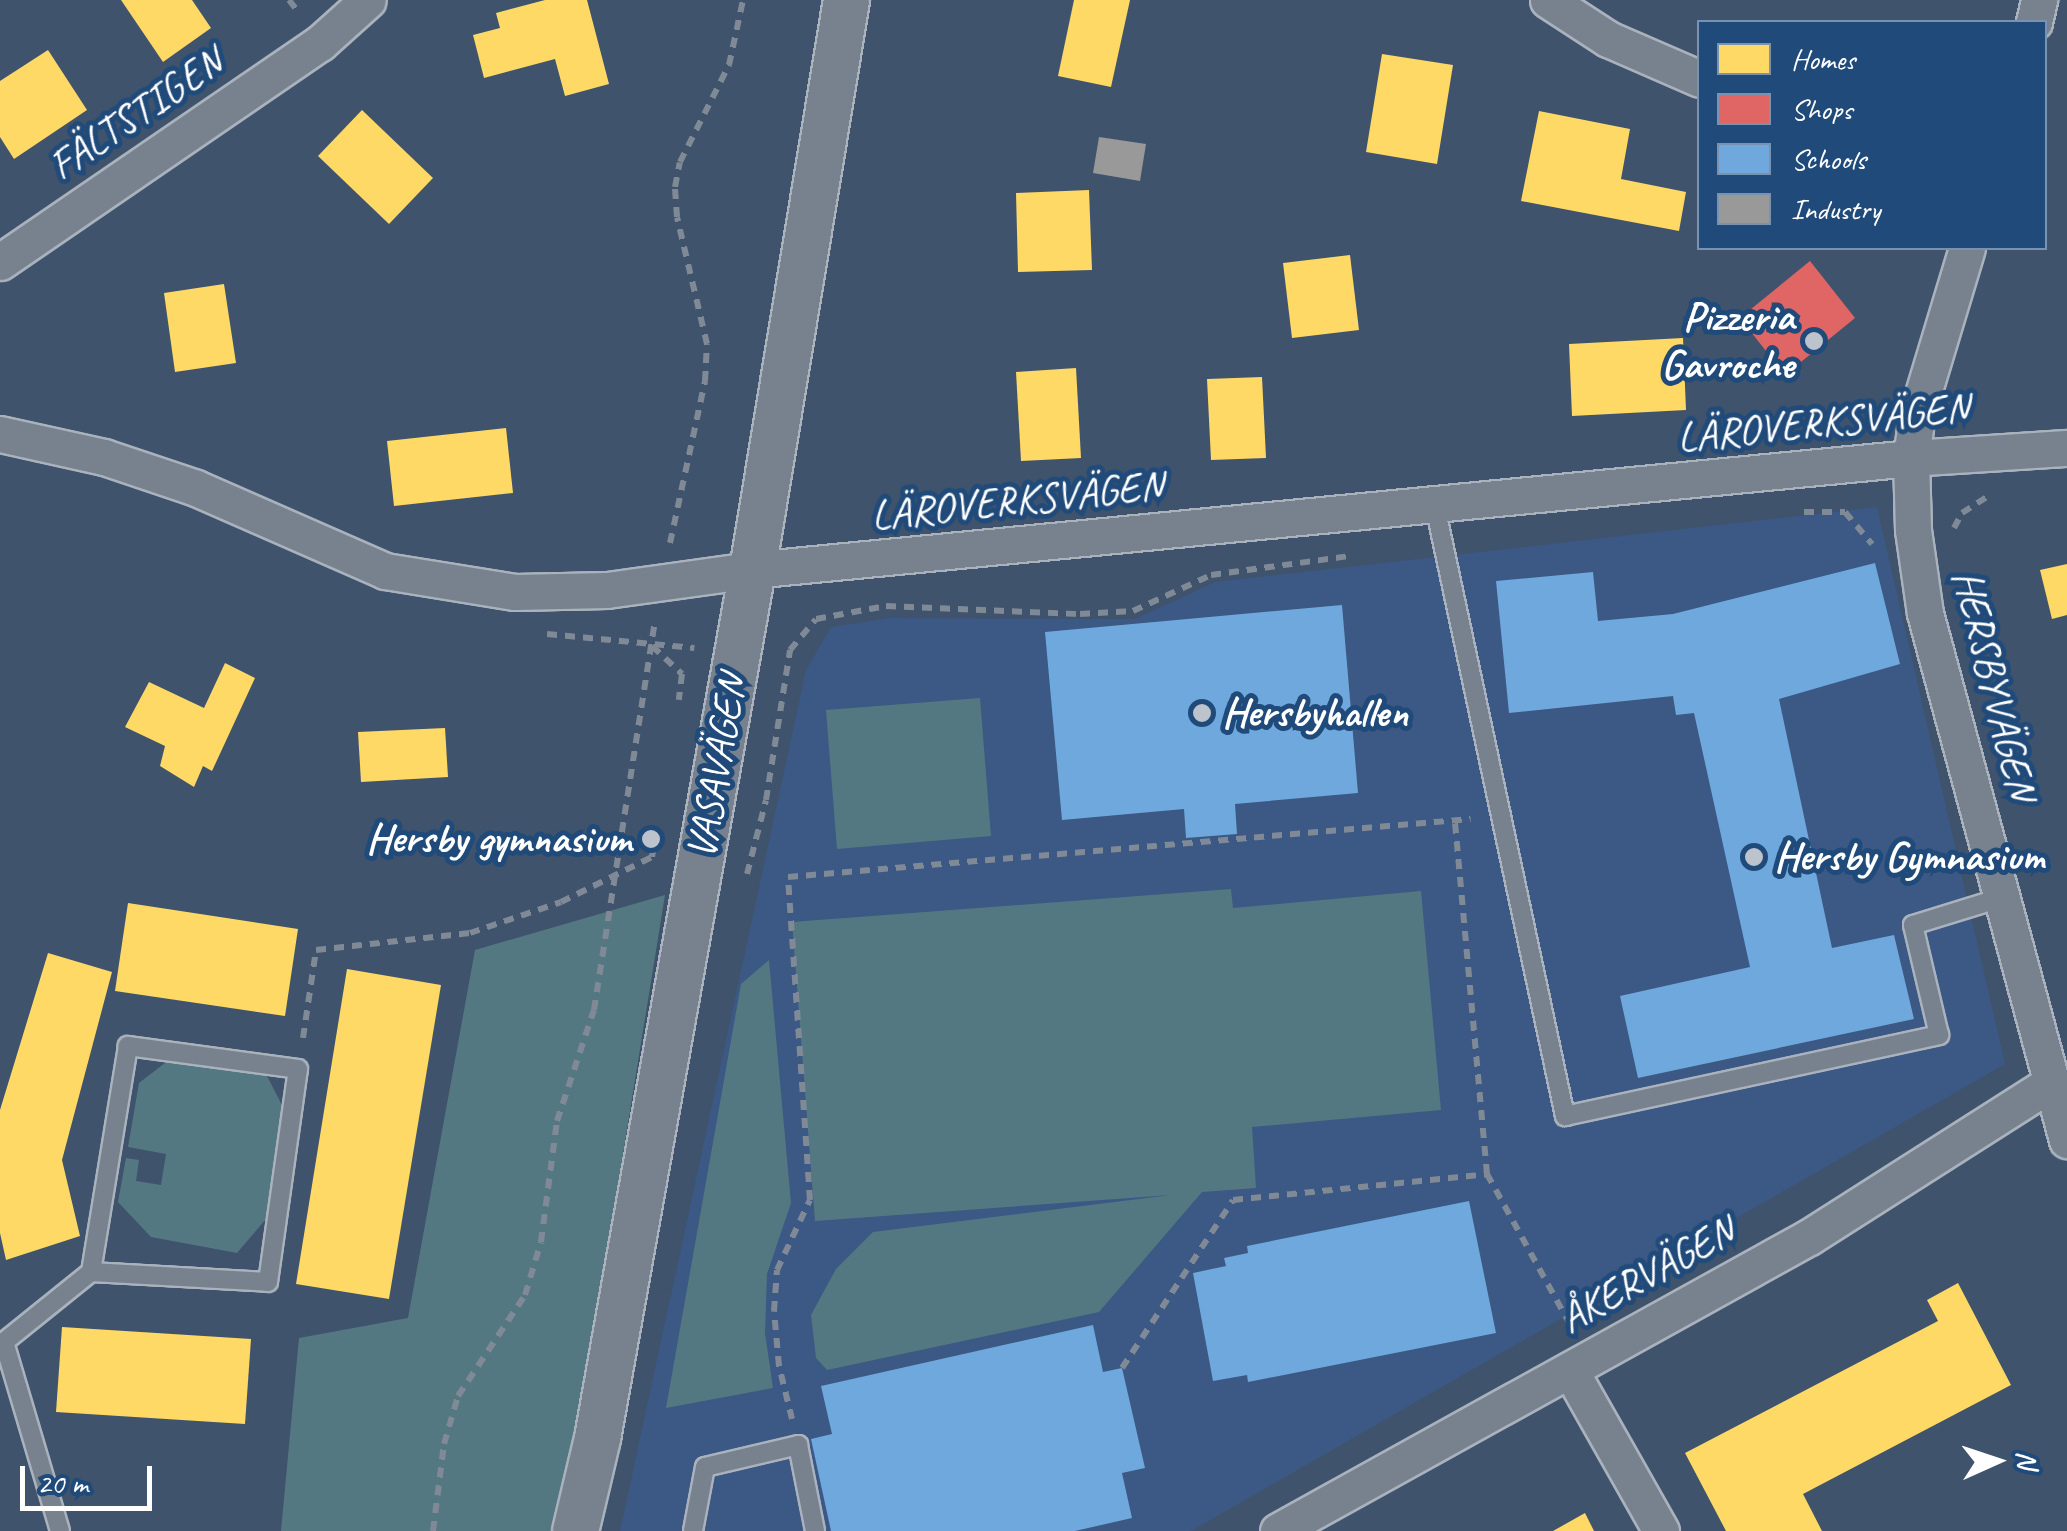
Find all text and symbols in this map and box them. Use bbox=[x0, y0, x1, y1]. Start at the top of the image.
legend bbox=[1697, 20, 2047, 250]
street label: FÄLTSTIGEN bbox=[39, 37, 233, 191]
text: Homes bbox=[1791, 40, 1855, 78]
text: Shops bbox=[1791, 90, 1852, 128]
text: Schools bbox=[1791, 140, 1866, 178]
text: Industry bbox=[1791, 190, 1880, 228]
place label: Pizzeria Gavroche bbox=[1661, 292, 1794, 390]
marker: Pizzeria Gavroche bbox=[1803, 330, 1825, 352]
street label: LÄROVERKSVÄGEN bbox=[1675, 383, 1971, 463]
street label: LÄROVERKSVÄGEN bbox=[869, 461, 1165, 541]
street label: HERSBYVÄGEN bbox=[1941, 565, 2047, 805]
street label: VASAVÄGEN bbox=[676, 671, 758, 863]
place label: Hersbyhallen bbox=[1222, 688, 1408, 738]
marker: Hersbyhallen bbox=[1191, 702, 1213, 724]
place label: Hersby gymnasium bbox=[366, 814, 631, 864]
marker: Hersby gymnasium bbox=[640, 828, 662, 850]
place label: Hersby Gymnasium bbox=[1774, 832, 2048, 882]
marker: Hersby Gymnasium bbox=[1743, 846, 1765, 868]
street label: ÅKERVÄGEN bbox=[1550, 1206, 1744, 1344]
north arrow bbox=[1947, 1411, 2047, 1511]
scale bar bbox=[25, 1446, 158, 1508]
text: N bbox=[2010, 1450, 2045, 1469]
text: 20 m bbox=[37, 1464, 88, 1502]

